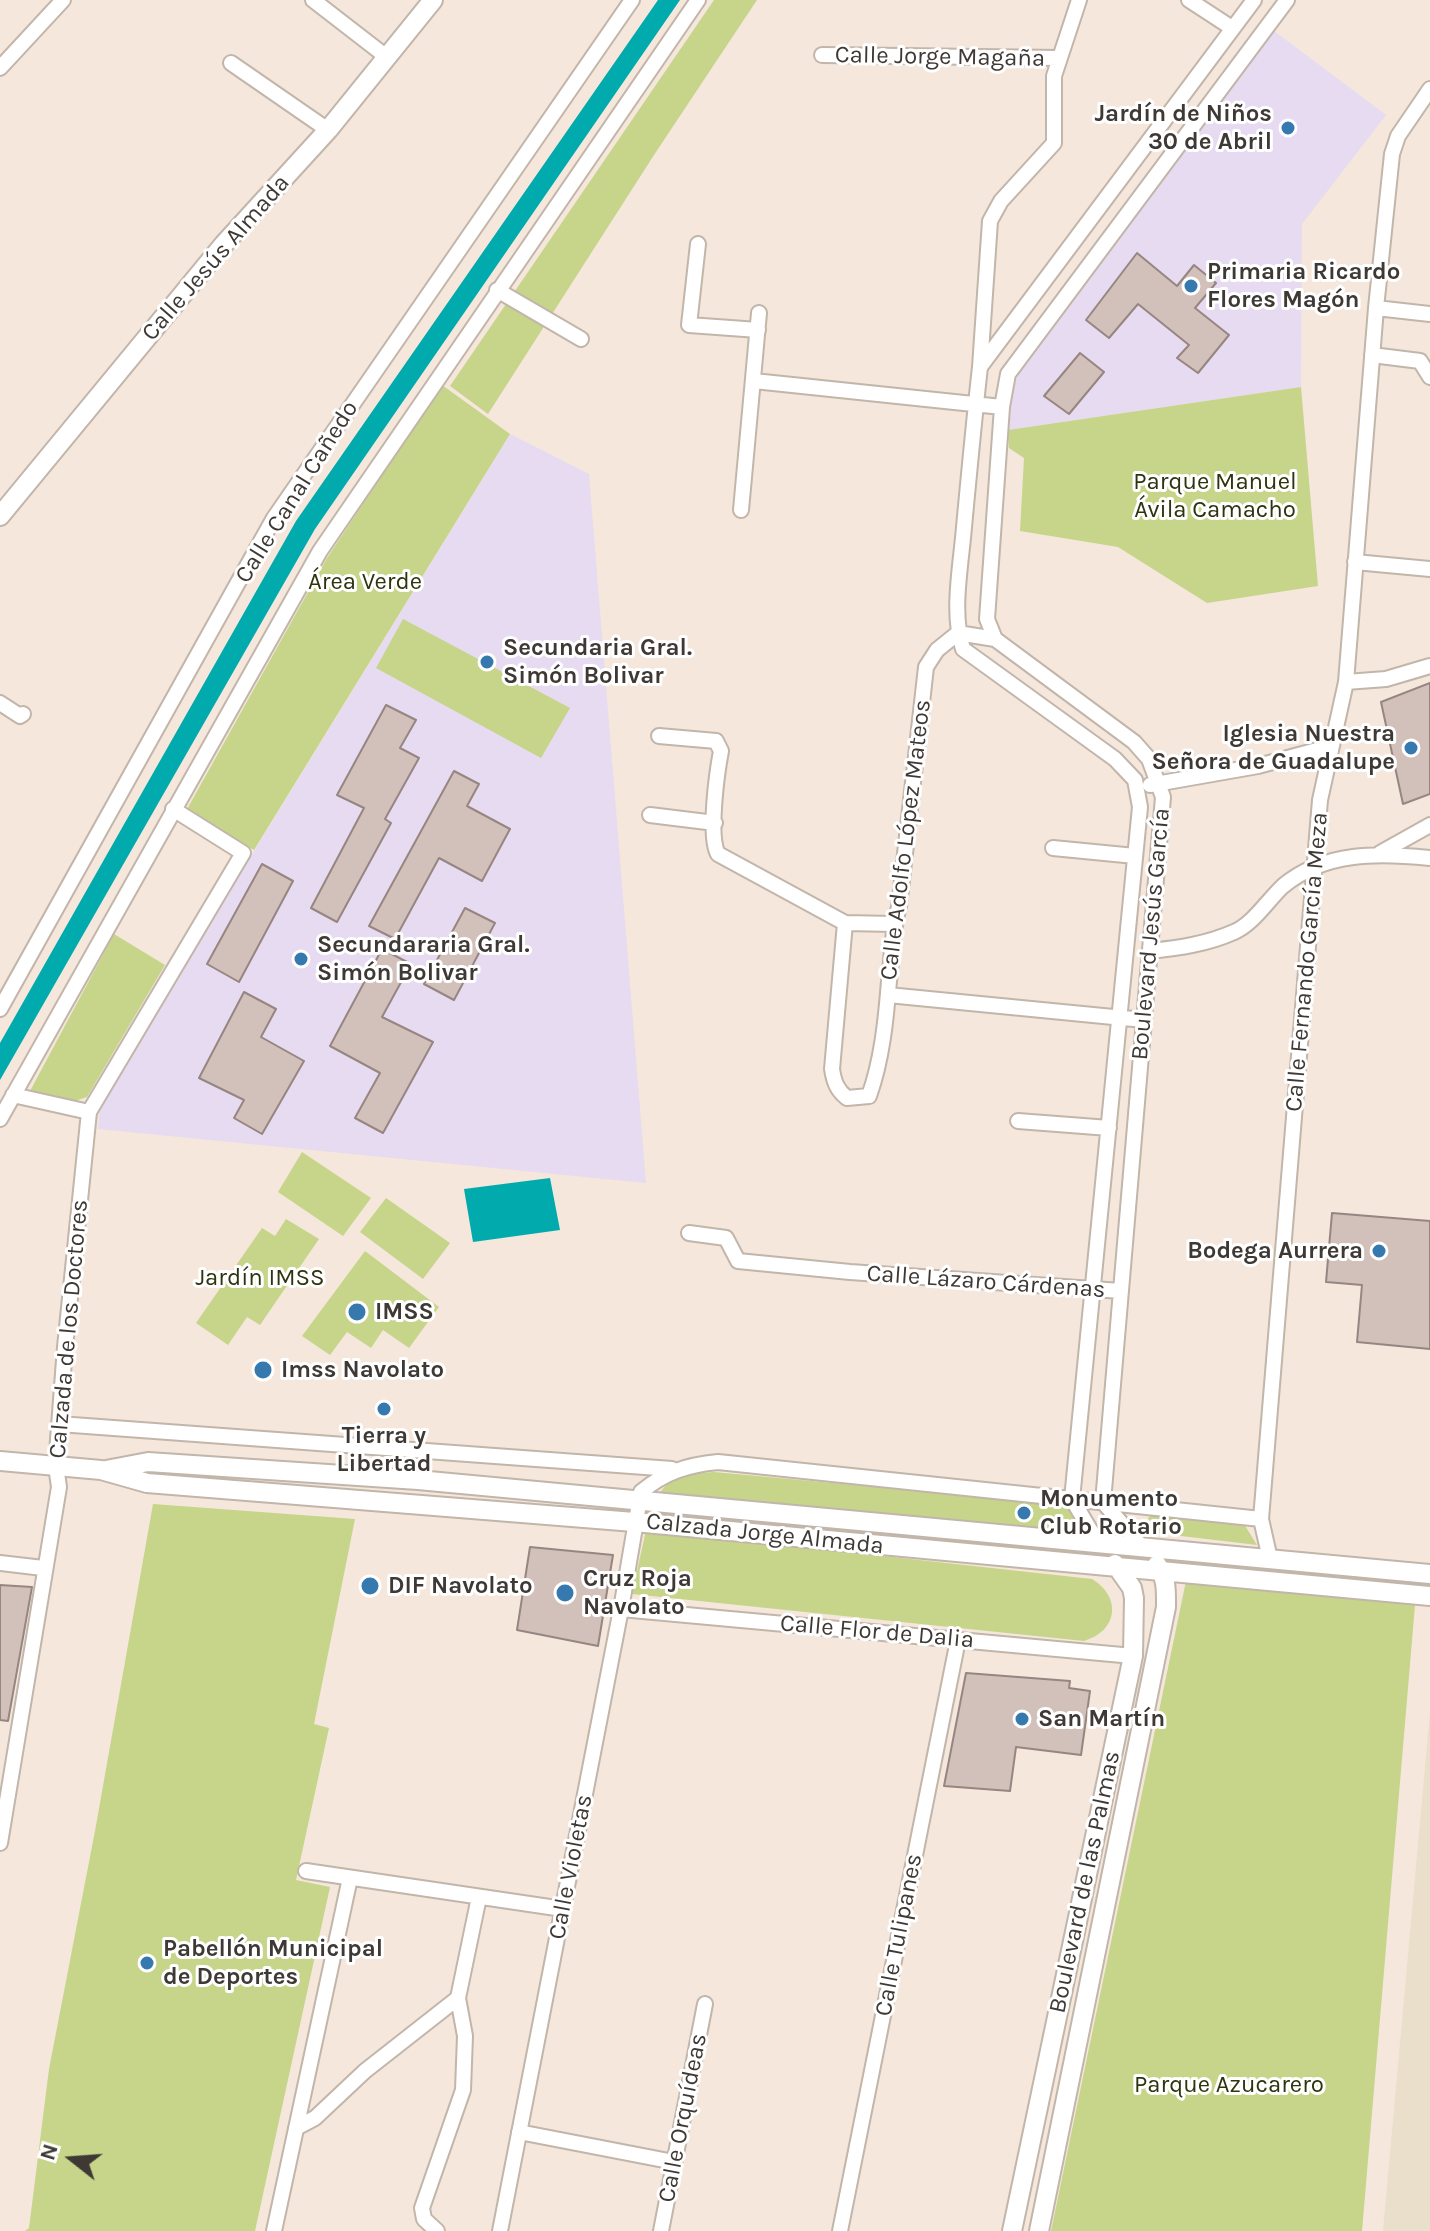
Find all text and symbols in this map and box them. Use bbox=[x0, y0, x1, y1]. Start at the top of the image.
street label: Calle Jorge Magaña bbox=[835, 41, 1045, 73]
place label: Jardín de Niños 30 de Abril bbox=[1094, 100, 1272, 156]
marker: Jardín de Niños 30 de Abril bbox=[1279, 119, 1297, 137]
street label: Calle Jesús Almada bbox=[136, 169, 296, 347]
place label: Primaria Ricardo Flores Magón bbox=[1207, 258, 1400, 314]
marker: Primaria Ricardo Flores Magón bbox=[1182, 277, 1200, 295]
street label: Calle Canal Cañedo bbox=[229, 396, 365, 588]
park label: Parque Manuel Ávila Camacho bbox=[1133, 468, 1297, 524]
park label: Área Verde bbox=[308, 568, 422, 596]
place label: Secundaria Gral. Simón Bolivar bbox=[503, 634, 692, 690]
marker: Secundaria Gral. Simón Bolivar bbox=[478, 653, 496, 671]
street label: Calle Adolfo López Mateos bbox=[874, 698, 938, 982]
place label: Iglesia Nuestra Señora de Guadalupe bbox=[1152, 720, 1395, 776]
marker: Iglesia Nuestra Señora de Guadalupe bbox=[1402, 739, 1420, 757]
street label: Boulevard Jesús García bbox=[1126, 807, 1176, 1061]
street label: Calle Fernando García Meza bbox=[1280, 811, 1334, 1113]
place label: Secundararia Gral. Simón Bolivar bbox=[317, 931, 530, 987]
marker: Secundararia Gral. Simón Bolivar bbox=[292, 950, 310, 968]
street label: Calzada de los Doctores bbox=[43, 1198, 95, 1460]
place label: Bodega Aurrera bbox=[1187, 1237, 1363, 1265]
marker: Bodega Aurrera bbox=[1370, 1242, 1388, 1260]
street label: Calle Lázaro Cárdenas bbox=[866, 1259, 1106, 1305]
park label: Jardín IMSS bbox=[195, 1264, 325, 1292]
place label: IMSS bbox=[375, 1298, 434, 1326]
marker: IMSS bbox=[346, 1301, 368, 1323]
place label: Imss Navolato bbox=[281, 1356, 444, 1384]
marker: Imss Navolato bbox=[252, 1359, 274, 1381]
marker: Tierra y Libertad bbox=[375, 1400, 393, 1418]
place label: Tierra y Libertad bbox=[337, 1422, 431, 1478]
place label: Monumento Club Rotario bbox=[1040, 1485, 1182, 1541]
marker: Monumento Club Rotario bbox=[1015, 1504, 1033, 1522]
street label: Calzada Jorge Almada bbox=[645, 1507, 885, 1561]
place label: Cruz Roja Navolato bbox=[583, 1565, 692, 1621]
place label: DIF Navolato bbox=[388, 1572, 533, 1600]
marker: DIF Navolato bbox=[359, 1575, 381, 1597]
marker: Cruz Roja Navolato bbox=[554, 1582, 576, 1604]
street label: Calle Flor de Dalia bbox=[779, 1609, 975, 1655]
place label: San Martín bbox=[1038, 1705, 1165, 1733]
marker: San Martín bbox=[1013, 1710, 1031, 1728]
street label: Boulevard de las Palmas bbox=[1043, 1748, 1127, 2016]
street label: Calle Violetas bbox=[543, 1792, 599, 1942]
street label: Calle Tulipanes bbox=[869, 1851, 929, 2019]
place label: Pabellón Municipal de Deportes bbox=[163, 1935, 383, 1991]
marker: Pabellón Municipal de Deportes bbox=[138, 1954, 156, 1972]
street label: Calle Orquídeas bbox=[652, 2031, 714, 2205]
park label: Parque Azucarero bbox=[1134, 2071, 1324, 2099]
north arrow bbox=[32, 2119, 112, 2199]
text: N bbox=[34, 2141, 64, 2163]

